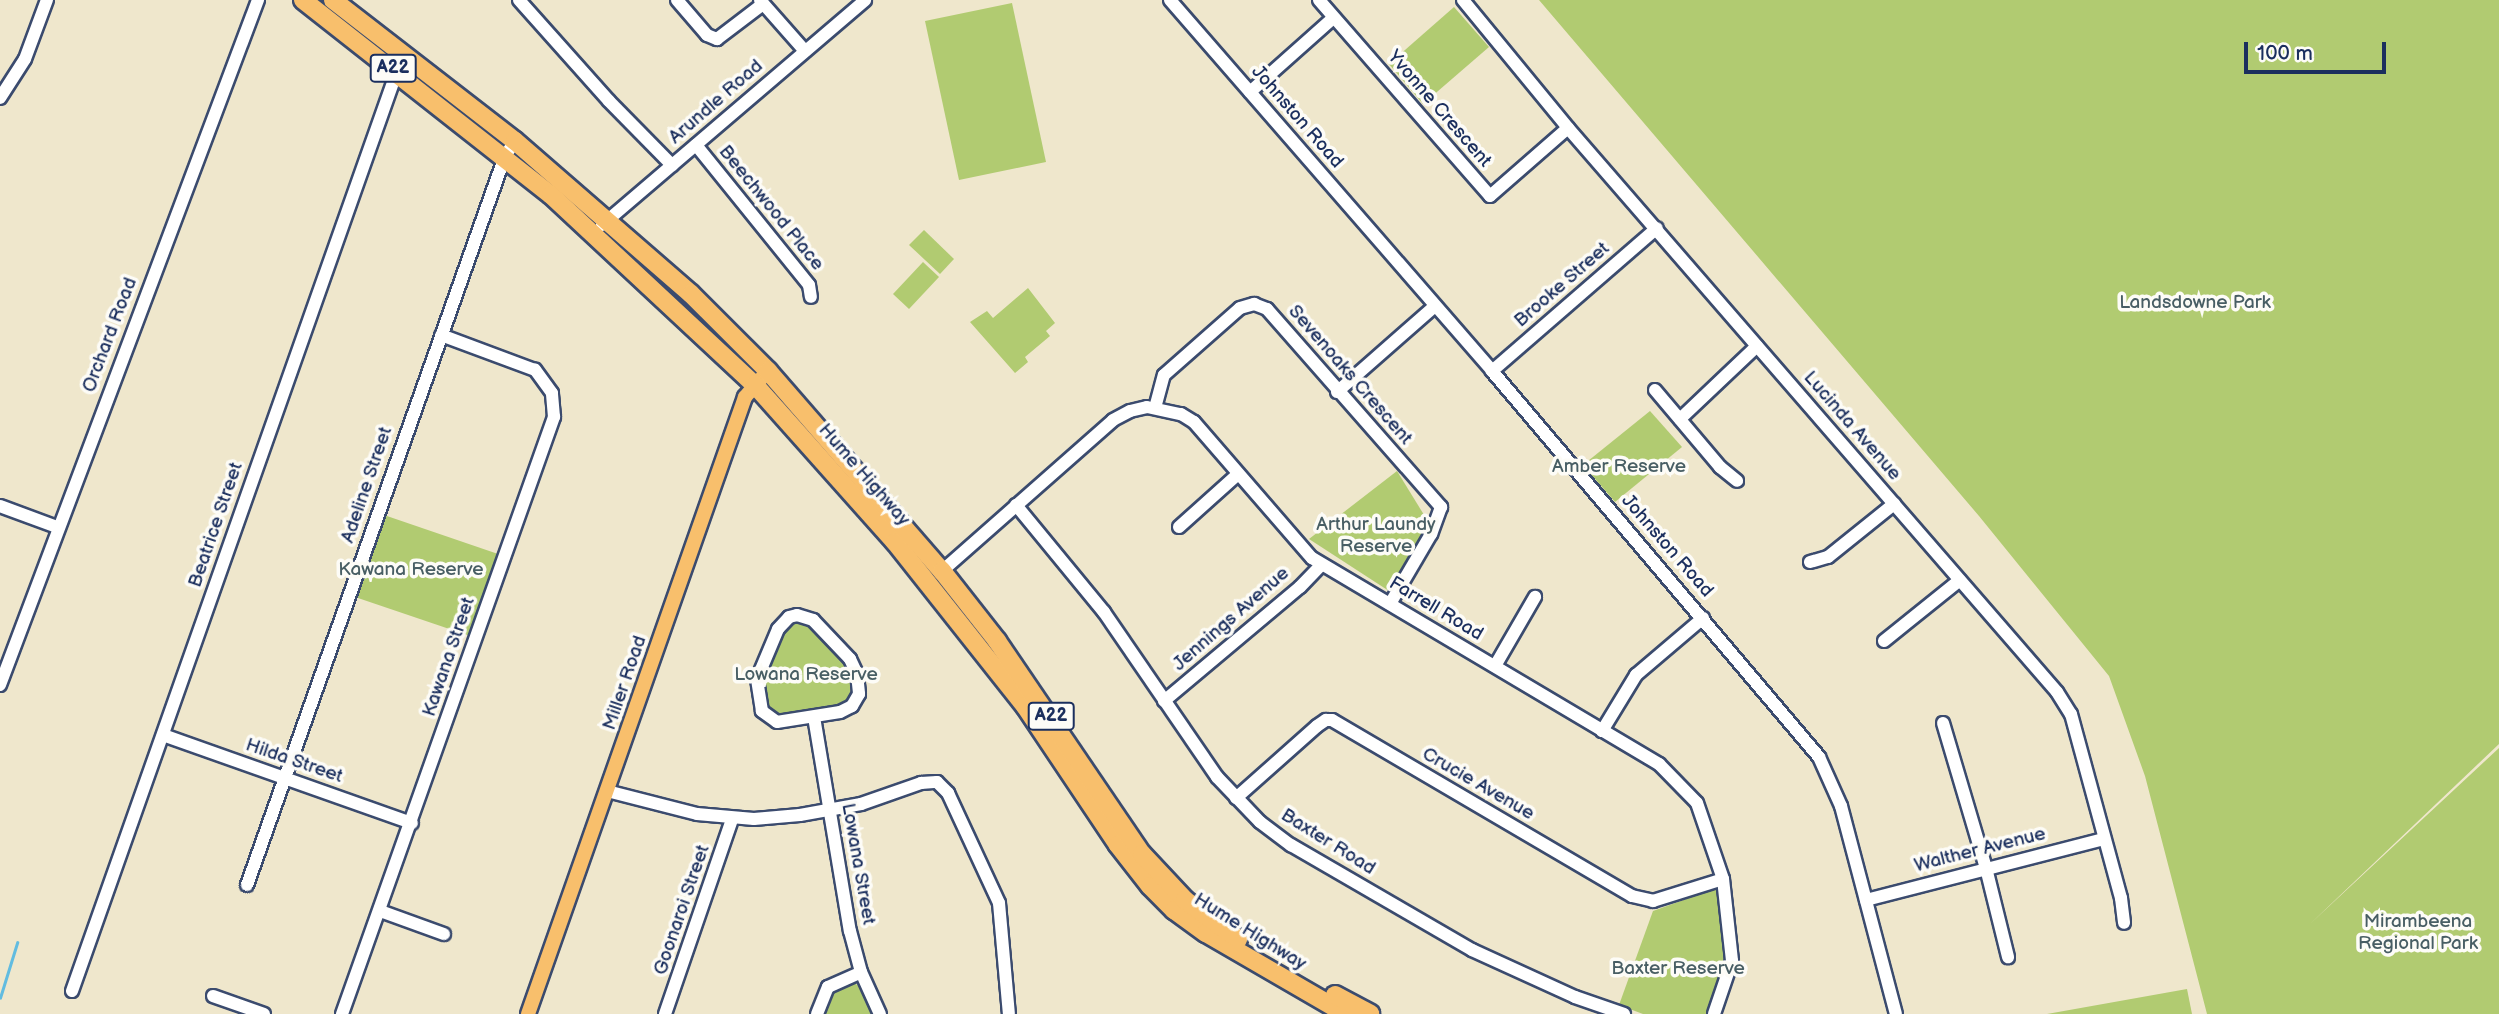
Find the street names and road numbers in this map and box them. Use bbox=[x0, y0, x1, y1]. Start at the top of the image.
street label: Yvonne Crescent bbox=[1382, 46, 1496, 172]
road number: A22 bbox=[368, 54, 418, 82]
street label: Arundle Road bbox=[664, 55, 768, 149]
street label: Johnston Road bbox=[1246, 61, 1348, 173]
street label: Beechwood Place bbox=[714, 141, 828, 275]
street label: Brooke Street bbox=[1510, 237, 1614, 333]
street label: Orchard Road bbox=[78, 275, 142, 395]
street label: Sevenoaks Crescent bbox=[1283, 301, 1417, 449]
street label: Lucinda Avenue bbox=[1798, 367, 1906, 485]
street label: Hume Highway bbox=[813, 419, 915, 531]
street label: Adeline Street bbox=[336, 424, 398, 546]
street label: Beatrice Street bbox=[184, 459, 248, 591]
street label: Johnston Road bbox=[1616, 490, 1718, 602]
street label: Jennings Avenue bbox=[1168, 562, 1294, 676]
street label: Farrell Road bbox=[1385, 572, 1487, 646]
street label: Kawana Street bbox=[418, 594, 480, 720]
street label: Miller Road bbox=[598, 633, 652, 733]
road number: A22 bbox=[1026, 702, 1076, 730]
street label: Hilda Street bbox=[242, 734, 346, 788]
street label: Crucie Avenue bbox=[1418, 743, 1538, 825]
street label: Lowana Street bbox=[836, 801, 880, 927]
street label: Baxter Road bbox=[1277, 804, 1379, 880]
street label: Walther Avenue bbox=[1912, 823, 2048, 877]
street label: Goonaroi Street bbox=[649, 842, 715, 978]
street label: Hume Highway bbox=[1190, 888, 1310, 976]

